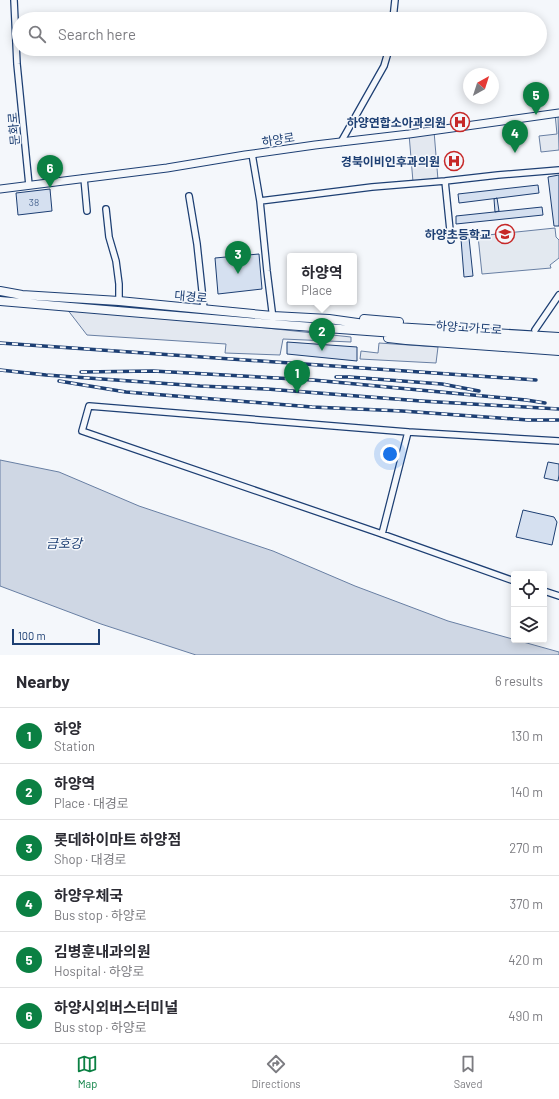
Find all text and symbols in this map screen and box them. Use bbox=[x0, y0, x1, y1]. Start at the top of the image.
search box bbox=[12, 12, 547, 56]
icon: search bbox=[26, 23, 48, 45]
text: Search here bbox=[58, 25, 136, 43]
north arrow bbox=[463, 68, 499, 104]
pin: 5 bbox=[523, 82, 549, 115]
hospital icon: 하양연합소아과의원 bbox=[449, 111, 471, 133]
street label: 문화로 bbox=[5, 112, 21, 146]
place label: 하양연합소아과의원 bbox=[347, 115, 446, 129]
pin: 4 bbox=[502, 120, 528, 153]
street label: 하양로 bbox=[261, 129, 295, 149]
hospital icon: 경북이비인후과의원 bbox=[443, 150, 465, 172]
place label: 경북이비인후과의원 bbox=[341, 154, 440, 168]
pin: 6 bbox=[37, 155, 63, 188]
house number: 38 bbox=[29, 196, 39, 208]
school or university icon: 하양초등학교 bbox=[494, 223, 516, 245]
place label: 하양초등학교 bbox=[425, 227, 491, 241]
pin: 3 bbox=[225, 241, 251, 274]
popup bbox=[287, 253, 357, 305]
text: 하양역 bbox=[301, 263, 343, 281]
text: Place bbox=[301, 282, 332, 298]
street label: 대경로 bbox=[174, 288, 208, 304]
pin: 2 bbox=[309, 318, 335, 351]
street label: 하양고가도로 bbox=[435, 318, 503, 336]
pin: 1 bbox=[284, 360, 310, 393]
your location bbox=[380, 444, 400, 464]
water label: 금호강 bbox=[46, 535, 84, 551]
map controls bbox=[511, 571, 547, 643]
button: locate bbox=[511, 571, 547, 607]
button: layers bbox=[511, 607, 547, 643]
scale bar bbox=[12, 627, 100, 646]
text: 100 m bbox=[18, 629, 46, 642]
text: Nearby bbox=[16, 671, 70, 691]
text: 6 results bbox=[495, 673, 543, 689]
text: 하양 bbox=[54, 719, 82, 737]
text: 1 bbox=[27, 728, 31, 744]
text: 130 m bbox=[511, 728, 543, 744]
text: Station bbox=[54, 738, 95, 754]
text: 하양역 bbox=[54, 774, 95, 792]
text: 2 bbox=[25, 784, 33, 800]
text: 140 m bbox=[511, 784, 543, 800]
text: Place · 대경로 bbox=[54, 795, 129, 811]
text: 롯데하이마트 하양점 bbox=[54, 830, 181, 848]
text: 3 bbox=[25, 840, 33, 856]
text: 270 m bbox=[509, 840, 543, 856]
text: Shop · 대경로 bbox=[54, 851, 127, 867]
text: 하양우체국 bbox=[54, 886, 123, 904]
text: 4 bbox=[25, 896, 33, 912]
text: 370 m bbox=[509, 896, 543, 912]
text: Bus stop · 하양로 bbox=[54, 907, 147, 923]
text: 김병훈내과의원 bbox=[54, 942, 151, 960]
text: 5 bbox=[25, 952, 33, 968]
text: 420 m bbox=[508, 952, 543, 968]
text: Hospital · 하양로 bbox=[54, 963, 145, 979]
text: 하양시외버스터미널 bbox=[54, 998, 178, 1016]
text: 6 bbox=[26, 1008, 32, 1024]
text: 490 m bbox=[508, 1008, 543, 1024]
text: Bus stop · 하양로 bbox=[54, 1019, 147, 1035]
tab: Map bbox=[76, 1053, 98, 1090]
tab: Directions bbox=[251, 1053, 301, 1090]
tab: Saved bbox=[454, 1053, 483, 1090]

